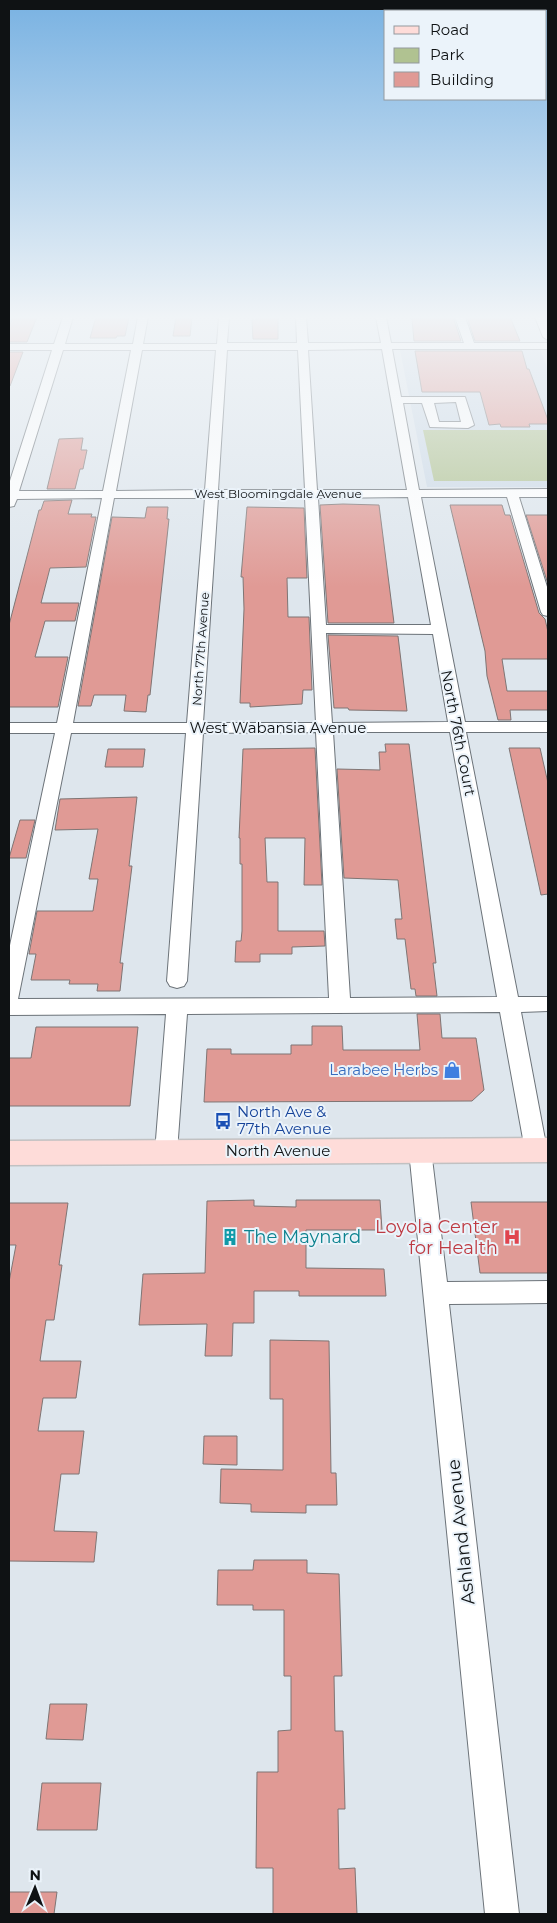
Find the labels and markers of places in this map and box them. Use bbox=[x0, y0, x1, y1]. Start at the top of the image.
place label: Larabee Herbs bbox=[329, 1060, 438, 1079]
shop icon: Larabee Herbs bbox=[442, 1060, 462, 1080]
place label: North Ave & 77th Avenue bbox=[237, 1102, 331, 1138]
bus stop icon: North Ave & 77th Avenue bbox=[213, 1111, 233, 1131]
place label: Loyola Center for Health bbox=[375, 1216, 498, 1259]
place label: The Maynard bbox=[244, 1226, 361, 1248]
building icon: The Maynard bbox=[220, 1227, 240, 1247]
hospital icon: Loyola Center for Health bbox=[502, 1227, 522, 1247]

